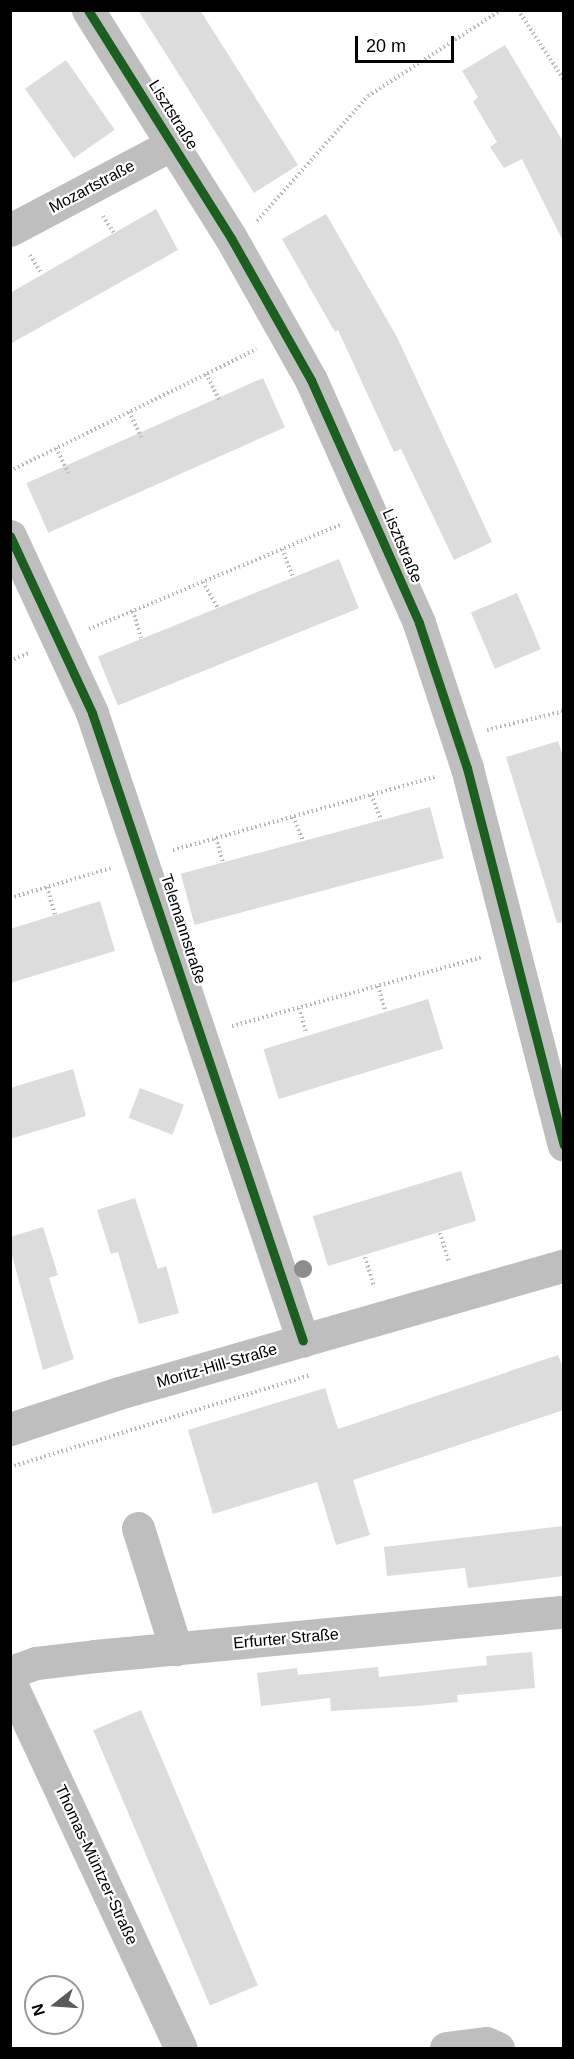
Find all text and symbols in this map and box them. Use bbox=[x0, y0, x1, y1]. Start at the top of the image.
scale bar bbox=[358, 24, 457, 62]
text: 20 m bbox=[366, 36, 406, 56]
street label: Lisztstraße bbox=[144, 77, 202, 153]
street label: Mozartstraße bbox=[46, 156, 138, 218]
street label: Lisztstraße bbox=[378, 506, 426, 586]
street label: Telemannstraße bbox=[156, 871, 210, 987]
street label: Moritz-Hill-Straße bbox=[155, 1340, 279, 1392]
street label: Erfurter Straße bbox=[232, 1625, 340, 1653]
street label: Thomas-Müntzer-Straße bbox=[50, 1782, 142, 1948]
north arrow bbox=[24, 1975, 84, 2035]
text: N bbox=[28, 2002, 48, 2018]

